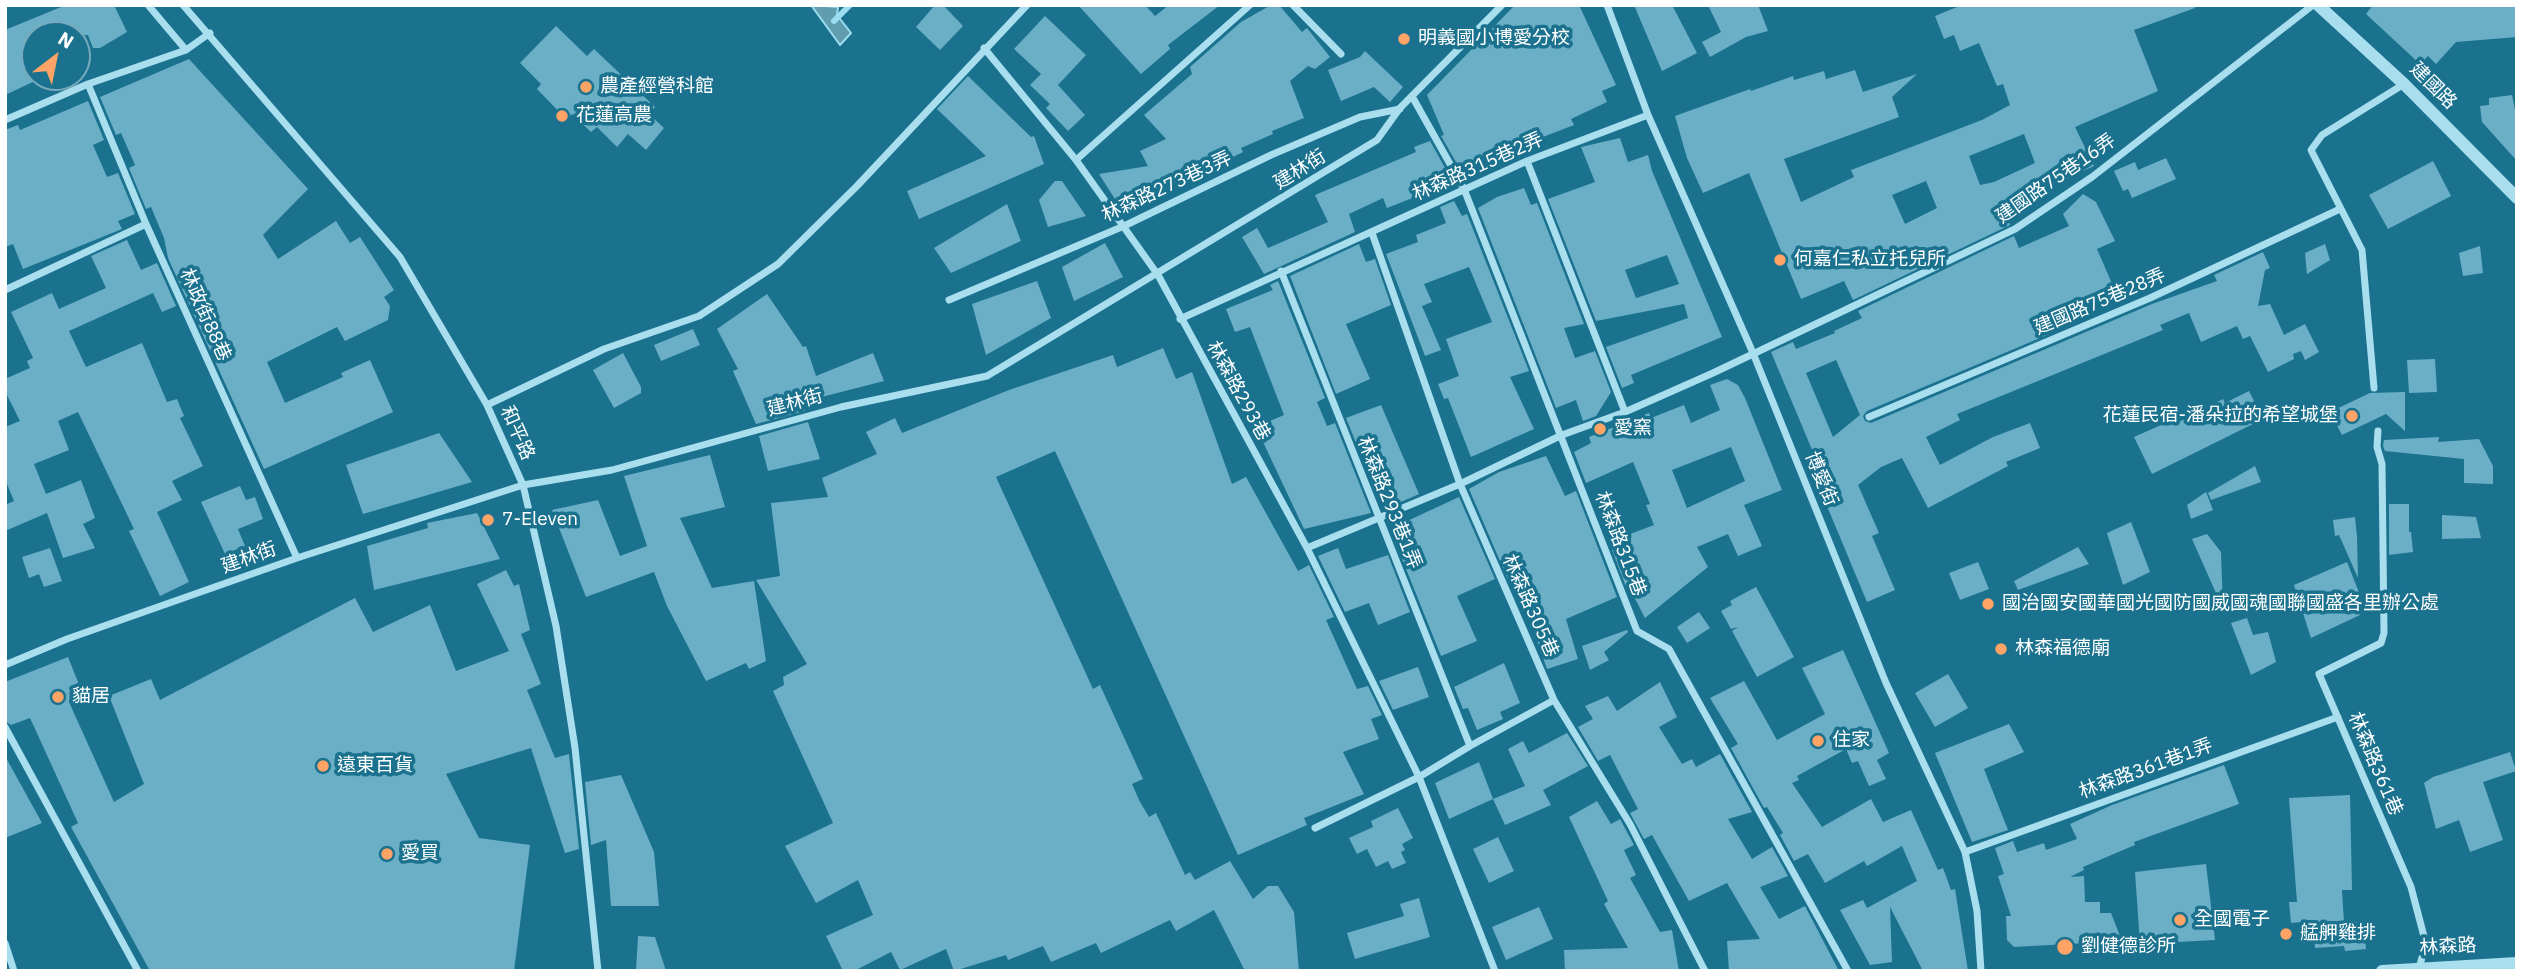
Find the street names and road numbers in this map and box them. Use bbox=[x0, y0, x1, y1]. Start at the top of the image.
street label: 建國路 bbox=[2405, 58, 2461, 114]
street label: 林森路315巷2弄 bbox=[1409, 128, 1547, 206]
street label: 建國路75巷16弄 bbox=[1992, 129, 2120, 229]
street label: 建林街 bbox=[1270, 145, 1330, 195]
street label: 林森路273巷3弄 bbox=[1098, 147, 1236, 227]
street label: 建國路75巷28弄 bbox=[2031, 264, 2169, 340]
street label: 林政街88巷 bbox=[174, 265, 236, 365]
street label: 林森路293巷 bbox=[1201, 337, 1275, 445]
street label: 建林街 bbox=[765, 385, 825, 421]
street label: 和平路 bbox=[495, 402, 539, 464]
street label: 林森路293巷1弄 bbox=[1352, 434, 1426, 572]
street label: 博愛街 bbox=[1800, 448, 1842, 510]
street label: 林森路315巷 bbox=[1590, 488, 1650, 600]
street label: 建林街 bbox=[218, 538, 280, 578]
street label: 林森路305巷 bbox=[1497, 551, 1563, 661]
street label: 林森路361巷 bbox=[2343, 709, 2407, 819]
street label: 林森路361巷1弄 bbox=[2076, 734, 2216, 804]
street label: 林森路 bbox=[2419, 934, 2477, 960]

